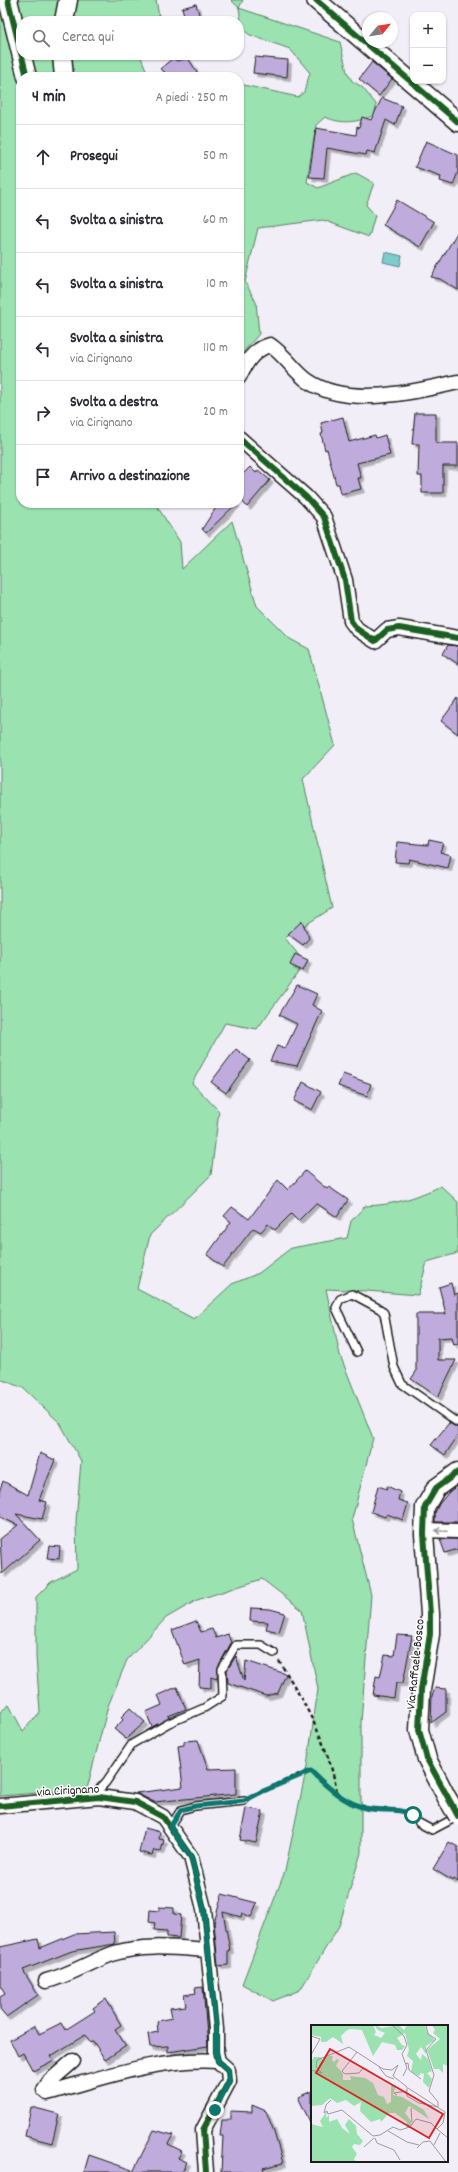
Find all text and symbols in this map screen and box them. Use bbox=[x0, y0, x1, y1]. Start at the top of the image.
north arrow bbox=[362, 12, 398, 48]
map controls bbox=[410, 12, 446, 84]
button: + bbox=[410, 12, 446, 48]
search box bbox=[16, 16, 244, 60]
icon: search bbox=[30, 27, 52, 49]
text: Cerca qui bbox=[62, 27, 114, 49]
button: − bbox=[410, 48, 446, 84]
text: 4 min bbox=[32, 86, 66, 110]
text: A piedi · 250 m bbox=[156, 89, 228, 108]
icon: ahead bbox=[32, 146, 54, 168]
text: Prosegui bbox=[70, 146, 118, 168]
text: 50 m bbox=[203, 147, 228, 166]
icon: left bbox=[32, 210, 54, 232]
text: Svolta a sinistra bbox=[70, 210, 163, 232]
text: 60 m bbox=[203, 211, 228, 230]
icon: left bbox=[32, 274, 54, 296]
text: Svolta a sinistra bbox=[70, 274, 163, 296]
text: 10 m bbox=[206, 275, 228, 294]
text: Svolta a sinistra bbox=[70, 328, 163, 350]
icon: left bbox=[32, 338, 54, 360]
text: 110 m bbox=[203, 339, 228, 358]
text: via Cirignano bbox=[70, 350, 132, 369]
text: Svolta a destra bbox=[70, 392, 158, 414]
icon: right bbox=[32, 402, 54, 424]
text: 20 m bbox=[203, 403, 228, 422]
text: via Cirignano bbox=[70, 414, 132, 433]
icon: arrive bbox=[32, 466, 54, 488]
text: Arrivo a destinazione bbox=[70, 466, 190, 488]
one-way arrow bbox=[435, 1527, 448, 1535]
street label: Via Raffaele Bosco bbox=[402, 1618, 431, 1710]
street label: via Cirignano bbox=[36, 1780, 100, 1803]
route start bbox=[404, 1806, 422, 1824]
inset map bbox=[311, 2025, 448, 2162]
route end bbox=[206, 2101, 224, 2119]

